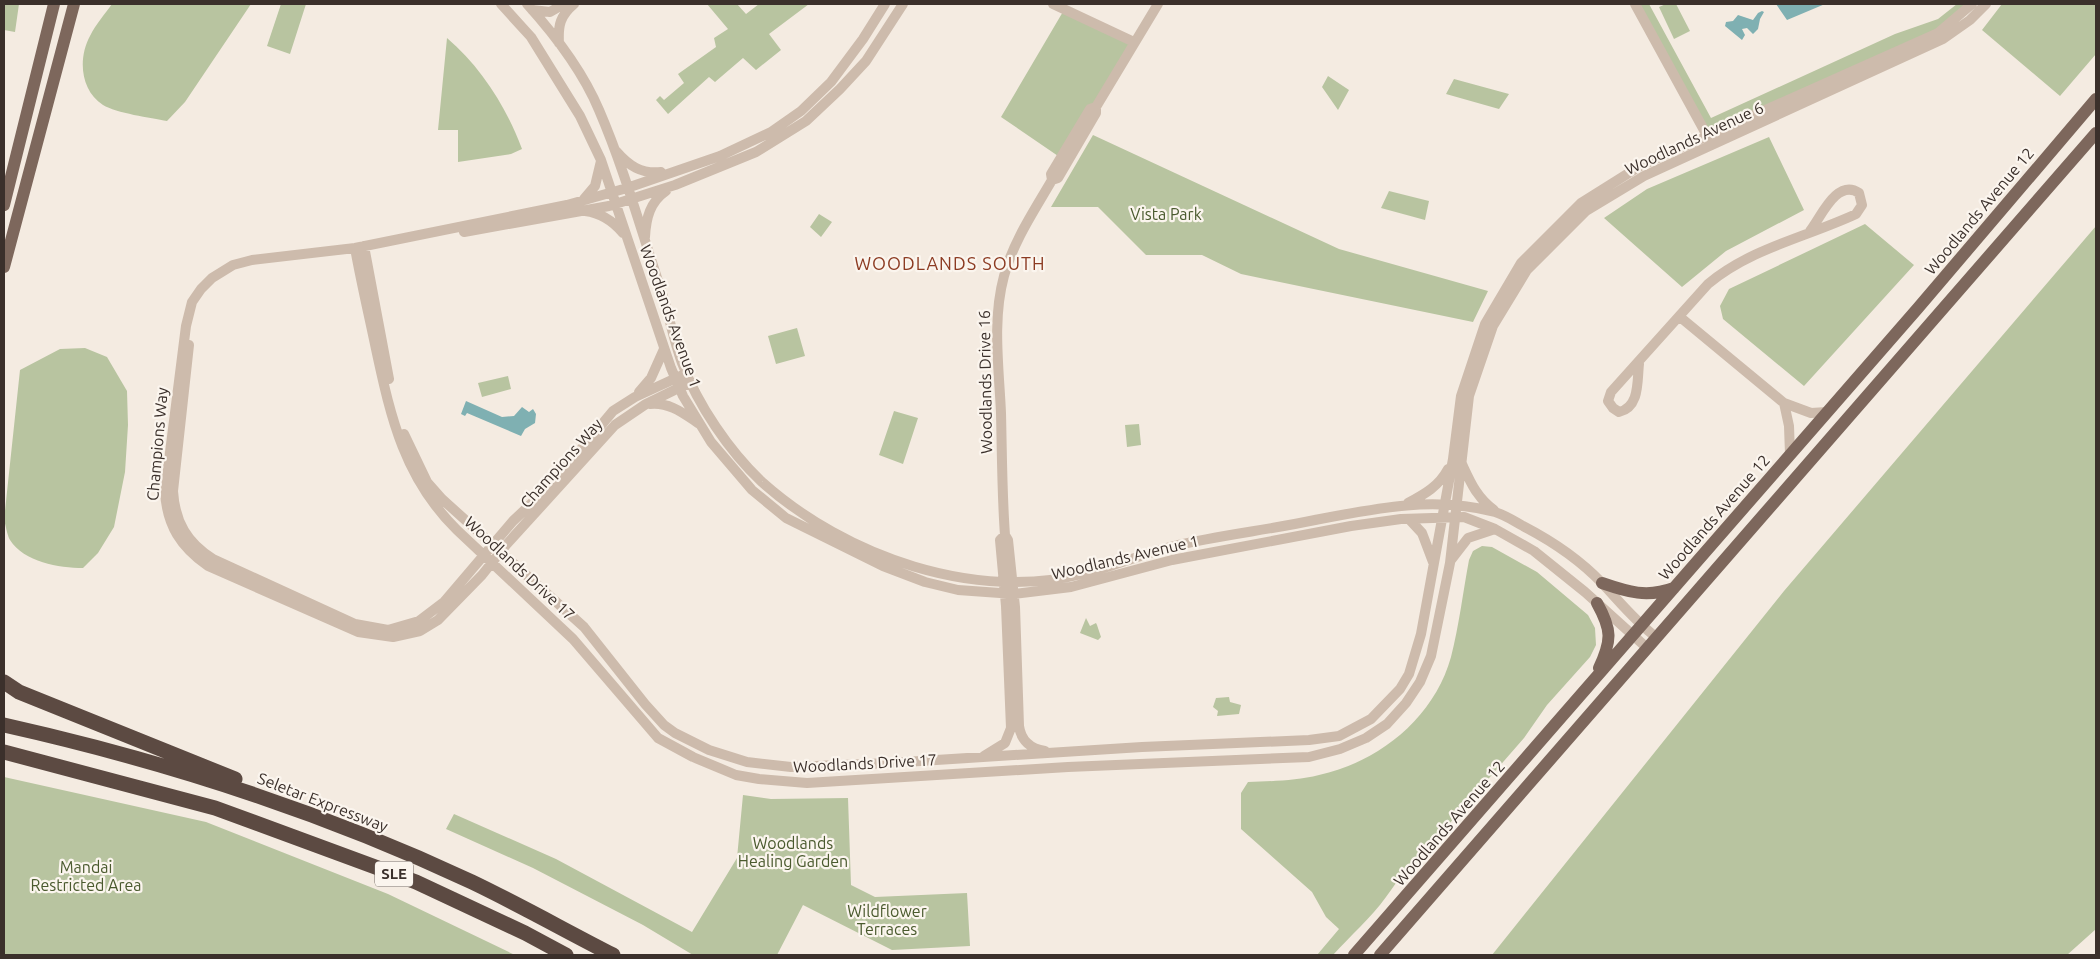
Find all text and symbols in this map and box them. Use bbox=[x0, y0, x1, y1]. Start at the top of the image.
street label: Woodlands Avenue 6 bbox=[1622, 98, 1766, 178]
street label: Woodlands Avenue 12 bbox=[1921, 144, 2037, 278]
park label: Vista Park bbox=[1130, 205, 1202, 223]
street label: Woodlands Avenue 1 bbox=[637, 242, 705, 390]
district label: WOODLANDS SOUTH bbox=[855, 253, 1046, 273]
street label: Woodlands Drive 16 bbox=[975, 310, 995, 454]
street label: Champions Way bbox=[143, 386, 171, 501]
street label: Champions Way bbox=[516, 415, 606, 511]
street label: Woodlands Avenue 12 bbox=[1655, 451, 1773, 583]
street label: Woodlands Drive 17 bbox=[461, 512, 579, 624]
street label: Woodlands Avenue 1 bbox=[1050, 531, 1200, 583]
street label: Woodlands Drive 17 bbox=[793, 750, 937, 776]
street label: Woodlands Avenue 12 bbox=[1390, 757, 1508, 889]
street label: Seletar Expressway bbox=[255, 769, 391, 835]
park label: Woodlands Healing Garden bbox=[738, 834, 848, 870]
park label: Mandai Restricted Area bbox=[30, 858, 142, 894]
road number: SLE bbox=[375, 862, 413, 886]
park label: Wildflower Terraces bbox=[847, 902, 927, 938]

